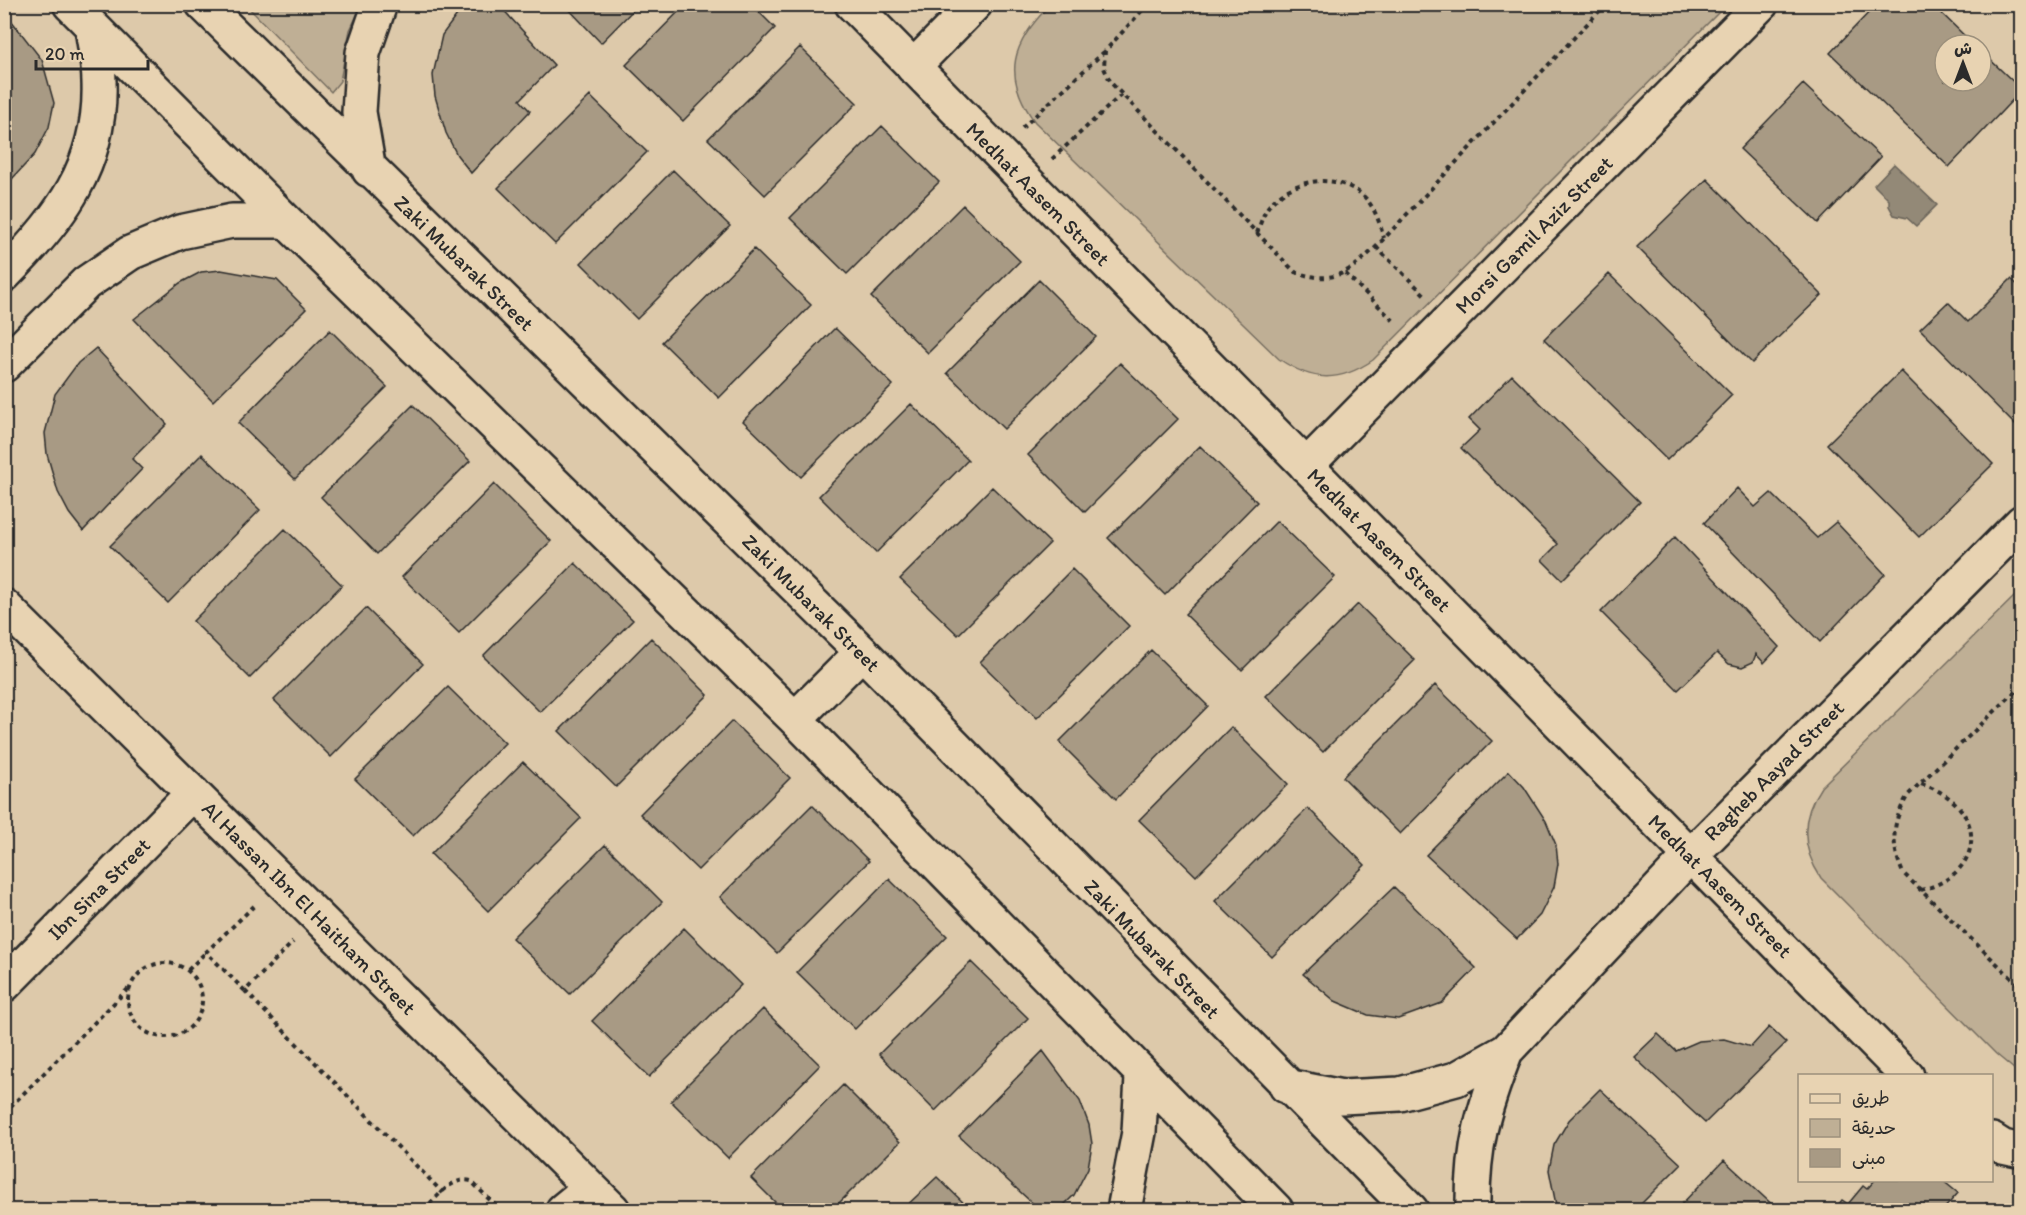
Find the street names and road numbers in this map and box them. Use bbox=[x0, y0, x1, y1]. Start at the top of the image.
street label: Medhat Aasem Street bbox=[961, 117, 1116, 271]
street label: Morsi Gamil Aziz Street bbox=[1450, 151, 1618, 319]
street label: Zaki Mubarak Street bbox=[389, 190, 539, 336]
street label: Medhat Aasem Street bbox=[1302, 463, 1457, 617]
street label: Zaki Mubarak Street bbox=[737, 529, 886, 677]
street label: Ragheb Aayad Street bbox=[1698, 695, 1849, 846]
street label: Al Hassan Ibn El Haitham Street bbox=[197, 796, 422, 1020]
street label: Medhat Aasem Street bbox=[1643, 809, 1798, 963]
street label: Ibn Sina Street bbox=[42, 832, 155, 945]
street label: Zaki Mubarak Street bbox=[1079, 874, 1226, 1024]

